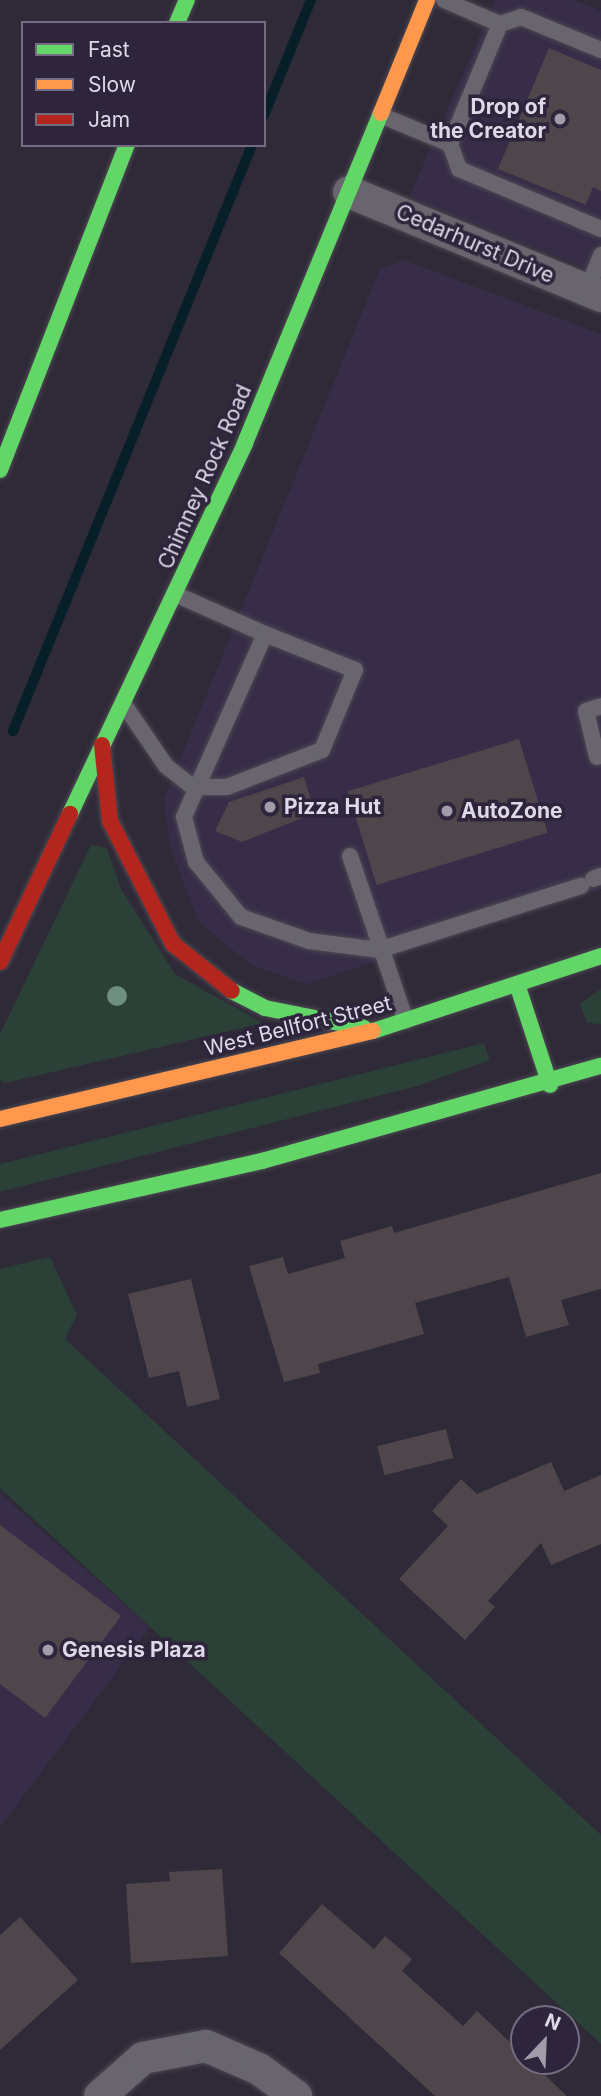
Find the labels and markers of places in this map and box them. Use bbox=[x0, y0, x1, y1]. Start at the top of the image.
place label: Drop of the Creator bbox=[430, 94, 546, 144]
marker: Drop of the Creator bbox=[552, 111, 568, 127]
place label: Pizza Hut bbox=[284, 794, 381, 820]
place label: AutoZone bbox=[461, 798, 563, 824]
marker: Pizza Hut bbox=[262, 799, 278, 815]
marker: AutoZone bbox=[439, 803, 455, 819]
place label: Genesis Plaza bbox=[62, 1637, 206, 1663]
marker: Genesis Plaza bbox=[40, 1642, 56, 1658]

